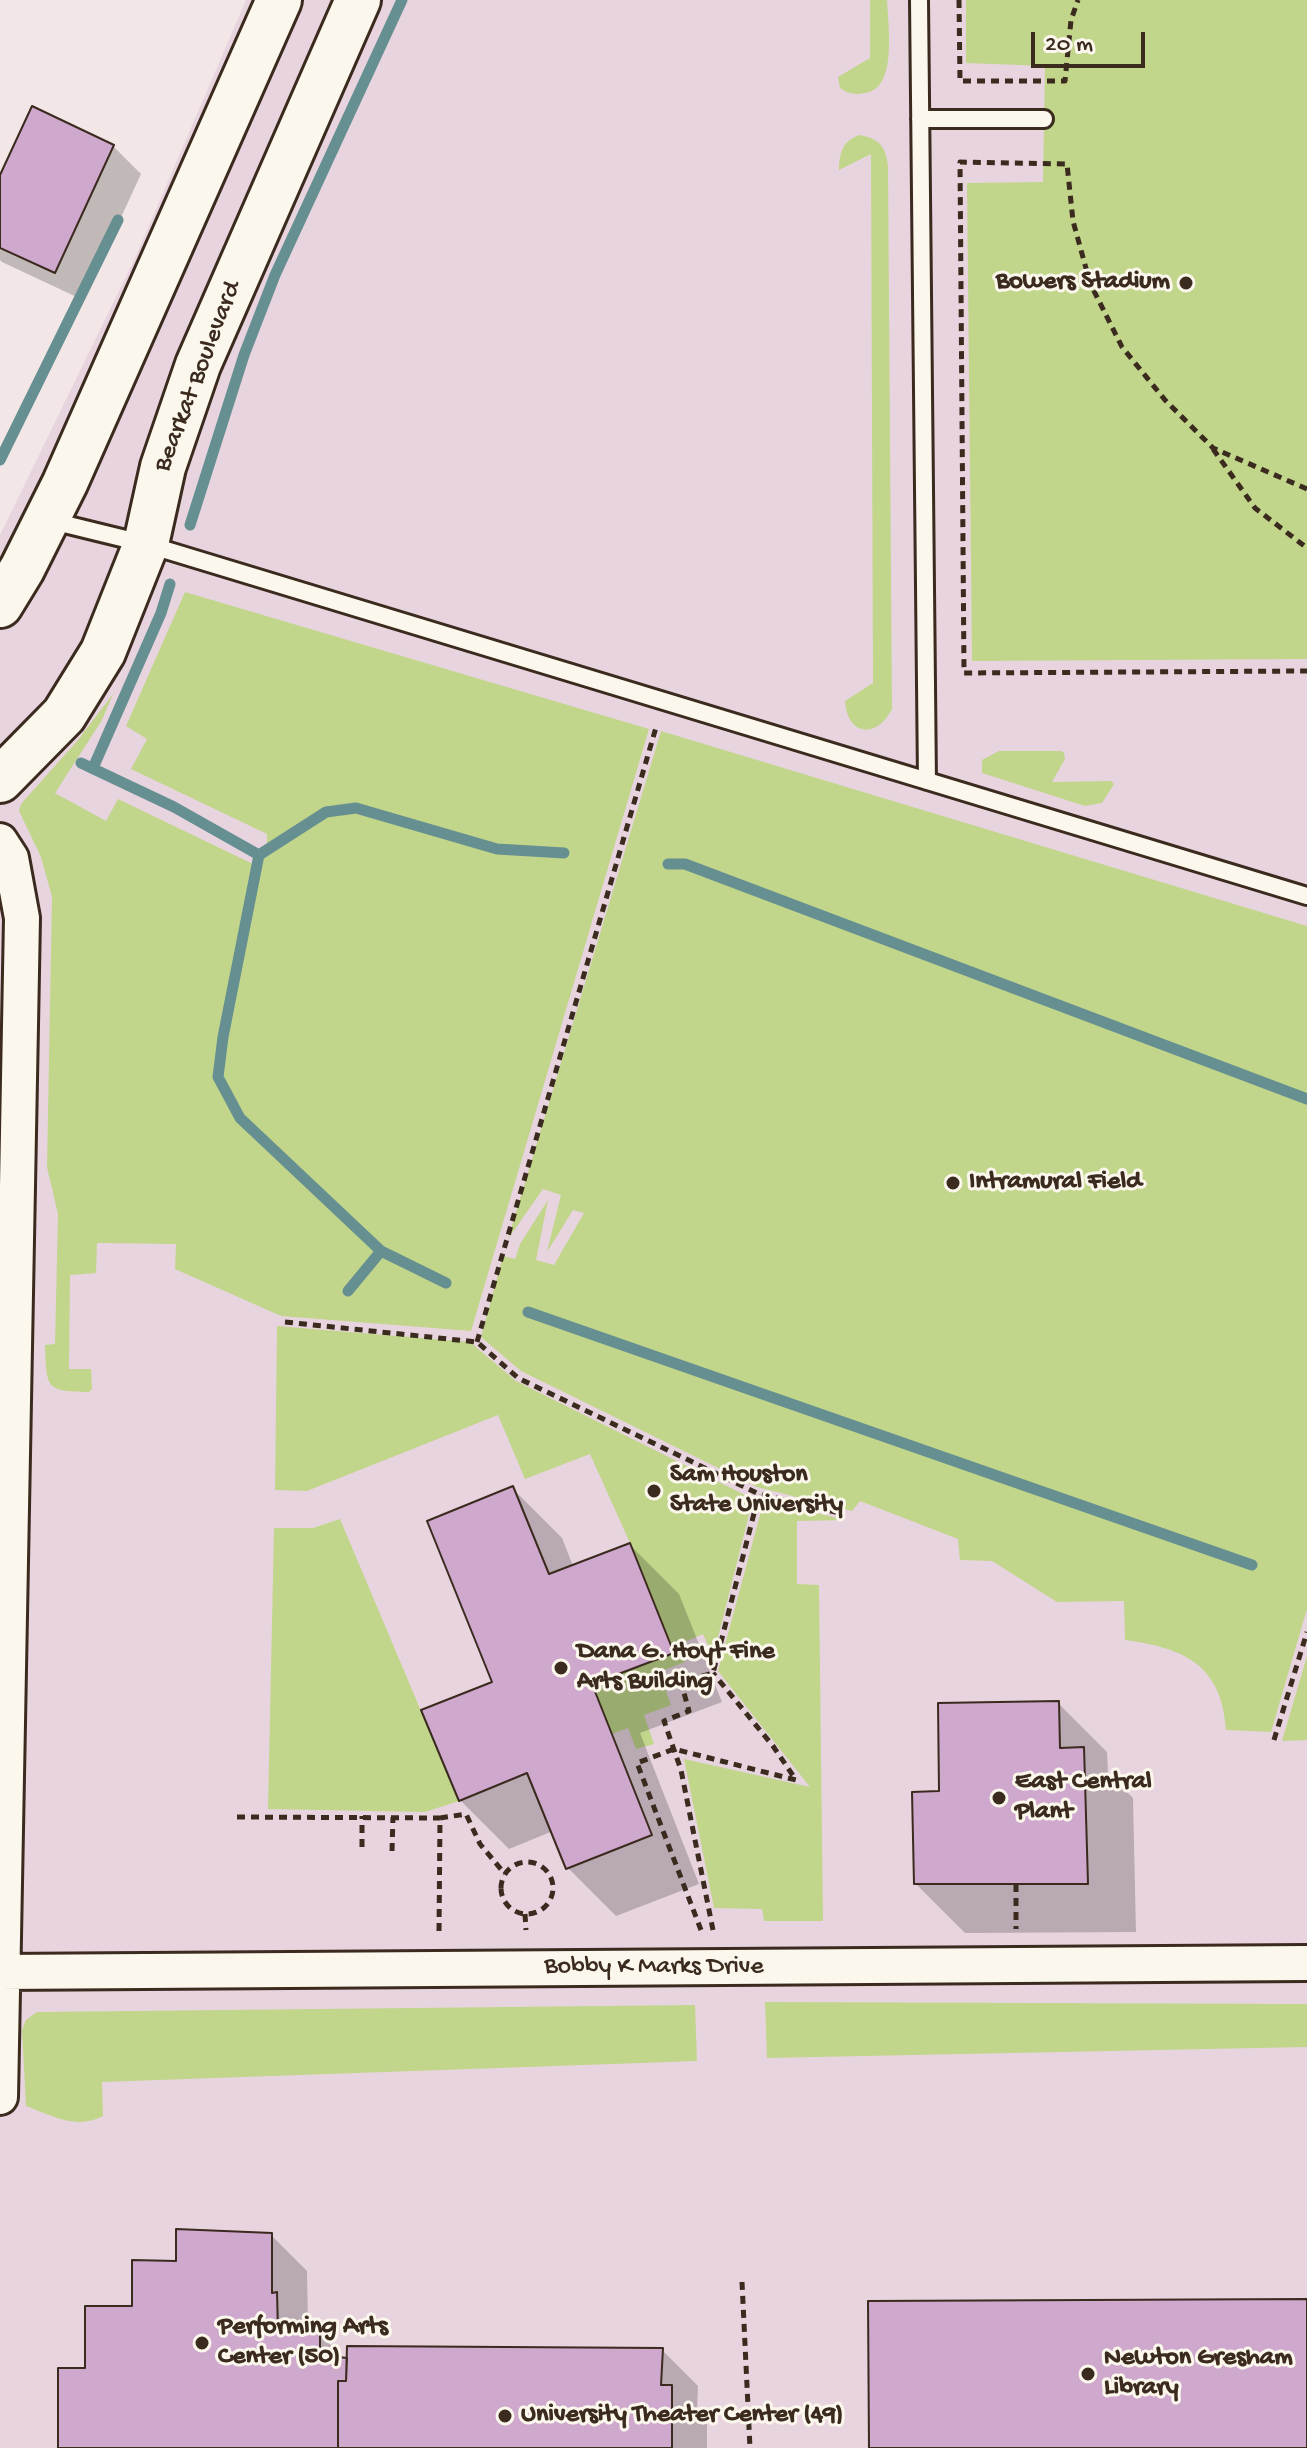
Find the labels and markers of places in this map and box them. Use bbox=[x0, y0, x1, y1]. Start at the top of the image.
place label: Bowers Stadium bbox=[996, 267, 1170, 299]
marker: Bowers Stadium bbox=[1177, 274, 1195, 292]
place label: Intramural Field bbox=[969, 1167, 1141, 1199]
marker: Intramural Field bbox=[944, 1174, 962, 1192]
place label: Sam Houston State University bbox=[670, 1460, 843, 1522]
marker: Sam Houston State University bbox=[645, 1482, 663, 1500]
place label: Dana G. Hoyt Fine Arts Building bbox=[577, 1637, 775, 1698]
marker: Dana G. Hoyt Fine Arts Building bbox=[552, 1659, 570, 1677]
place label: East Central Plant bbox=[1015, 1767, 1152, 1828]
marker: East Central Plant bbox=[990, 1789, 1008, 1807]
place label: Performing Arts Center (50) bbox=[218, 2312, 388, 2374]
marker: Performing Arts Center (50) bbox=[193, 2334, 211, 2352]
place label: Newton Gresham Library bbox=[1104, 2343, 1293, 2404]
marker: Newton Gresham Library bbox=[1079, 2365, 1097, 2383]
place label: University Theater Center (49) bbox=[521, 2400, 843, 2432]
marker: University Theater Center (49) bbox=[496, 2407, 514, 2425]

